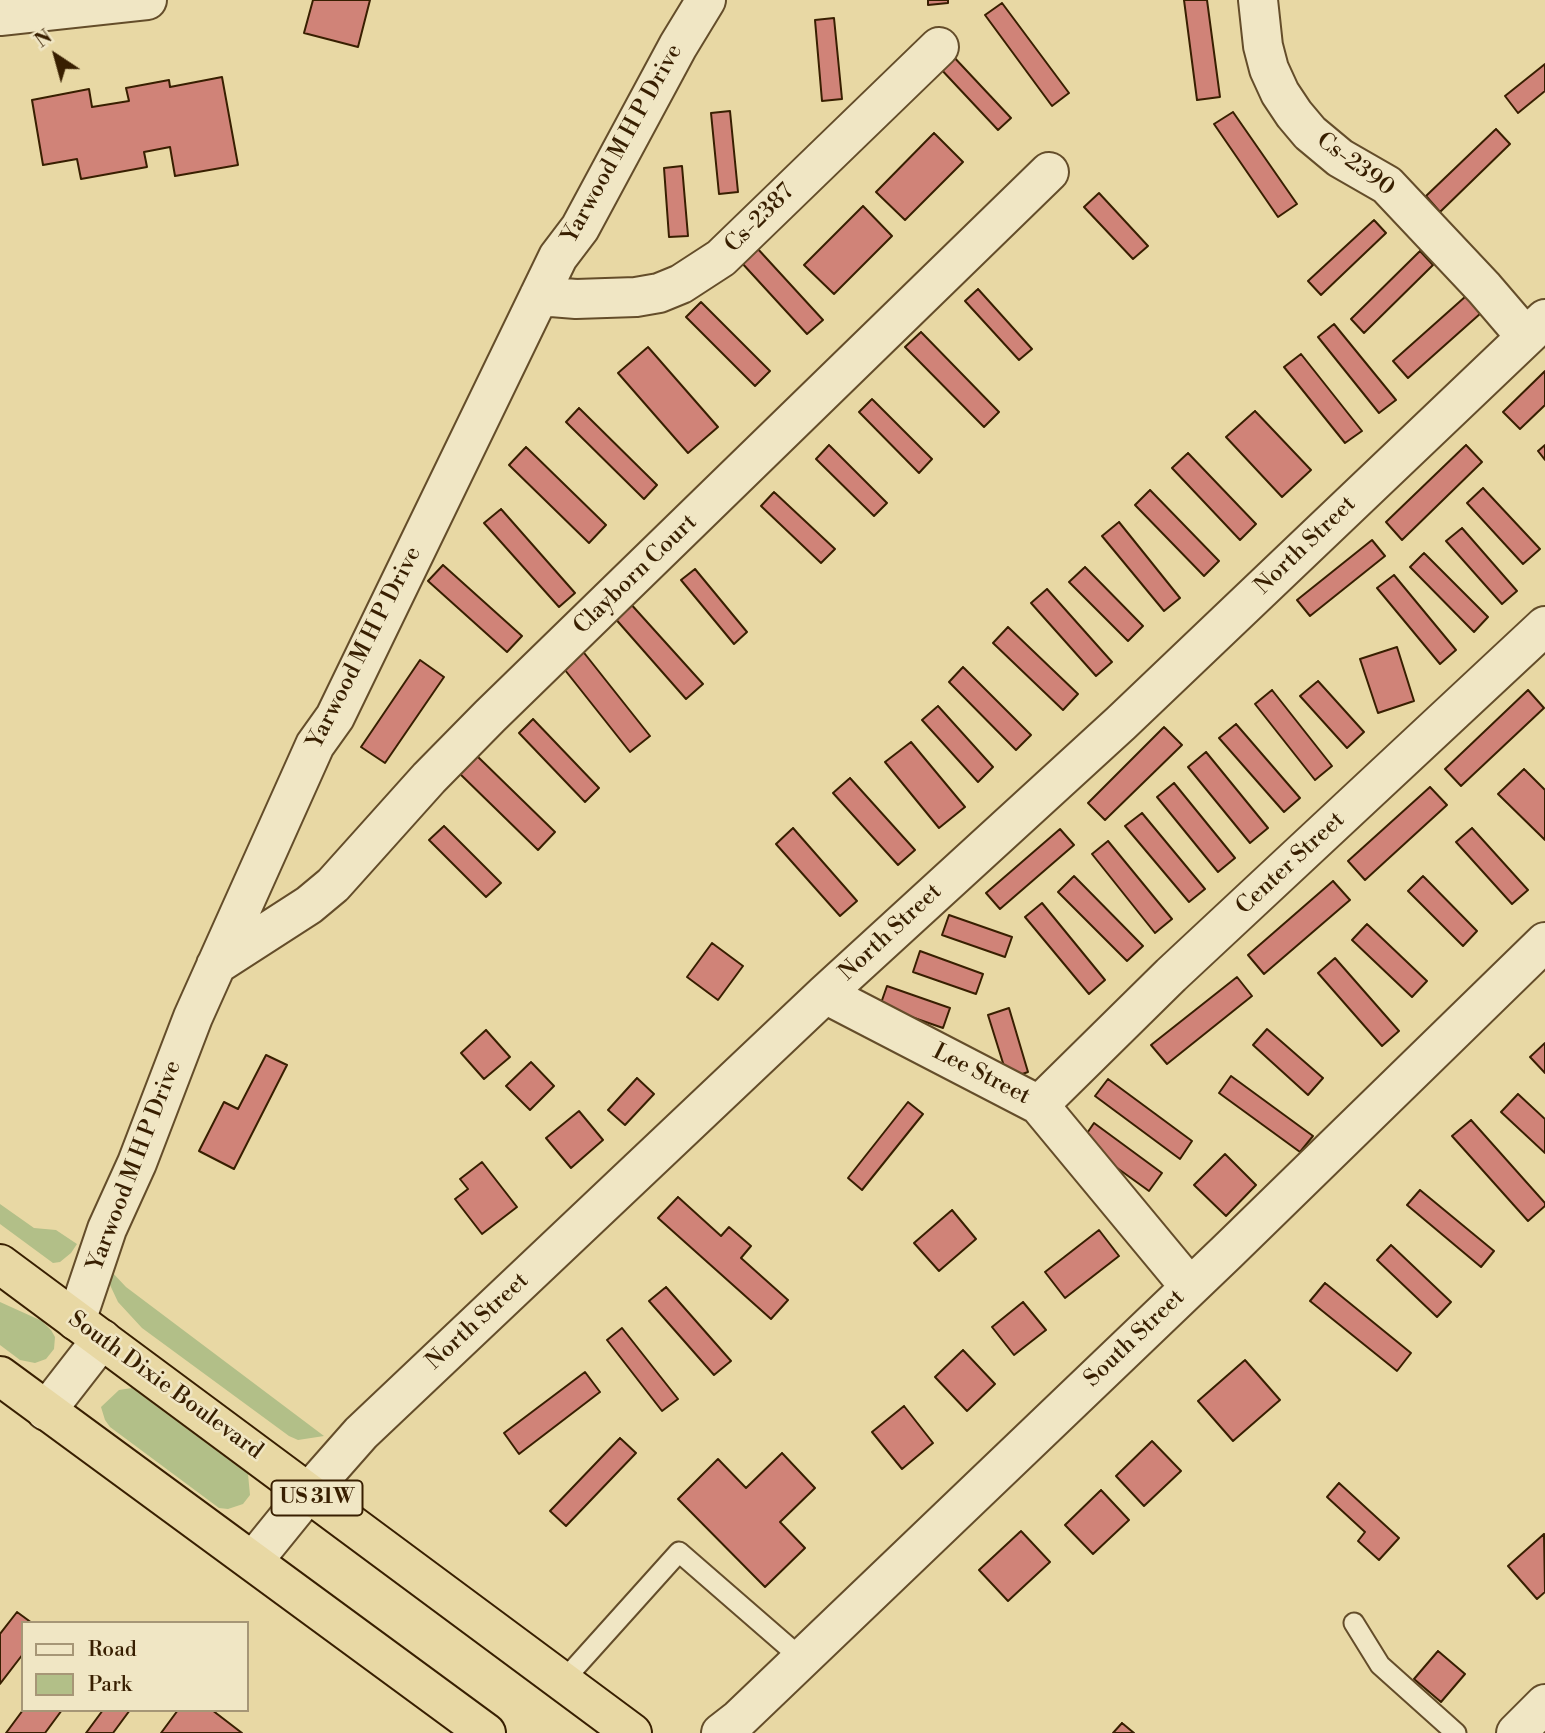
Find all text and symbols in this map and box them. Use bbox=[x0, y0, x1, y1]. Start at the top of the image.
north arrow bbox=[21, 21, 91, 91]
text: N bbox=[31, 25, 57, 53]
street label: Yarwood M H P Drive bbox=[557, 40, 689, 248]
street label: Cs-2390 bbox=[1311, 127, 1399, 203]
street label: Cs-2387 bbox=[720, 179, 800, 259]
street label: North Street bbox=[1250, 491, 1362, 601]
street label: Clayborn Court bbox=[569, 509, 703, 641]
street label: Yarwood M H P Drive bbox=[302, 542, 428, 754]
street label: Center Street bbox=[1231, 807, 1351, 921]
street label: North Street bbox=[834, 879, 948, 987]
street label: Lee Street bbox=[928, 1039, 1034, 1111]
street label: Yarwood M H P Drive bbox=[82, 1057, 188, 1275]
street label: North Street bbox=[421, 1268, 535, 1376]
street label: South Street bbox=[1079, 1284, 1191, 1394]
street label: South Dixie Boulevard bbox=[62, 1306, 268, 1466]
road number: US 31W bbox=[272, 1480, 362, 1516]
legend bbox=[21, 1621, 248, 1712]
text: Road bbox=[88, 1637, 137, 1663]
text: Park bbox=[88, 1672, 132, 1698]

